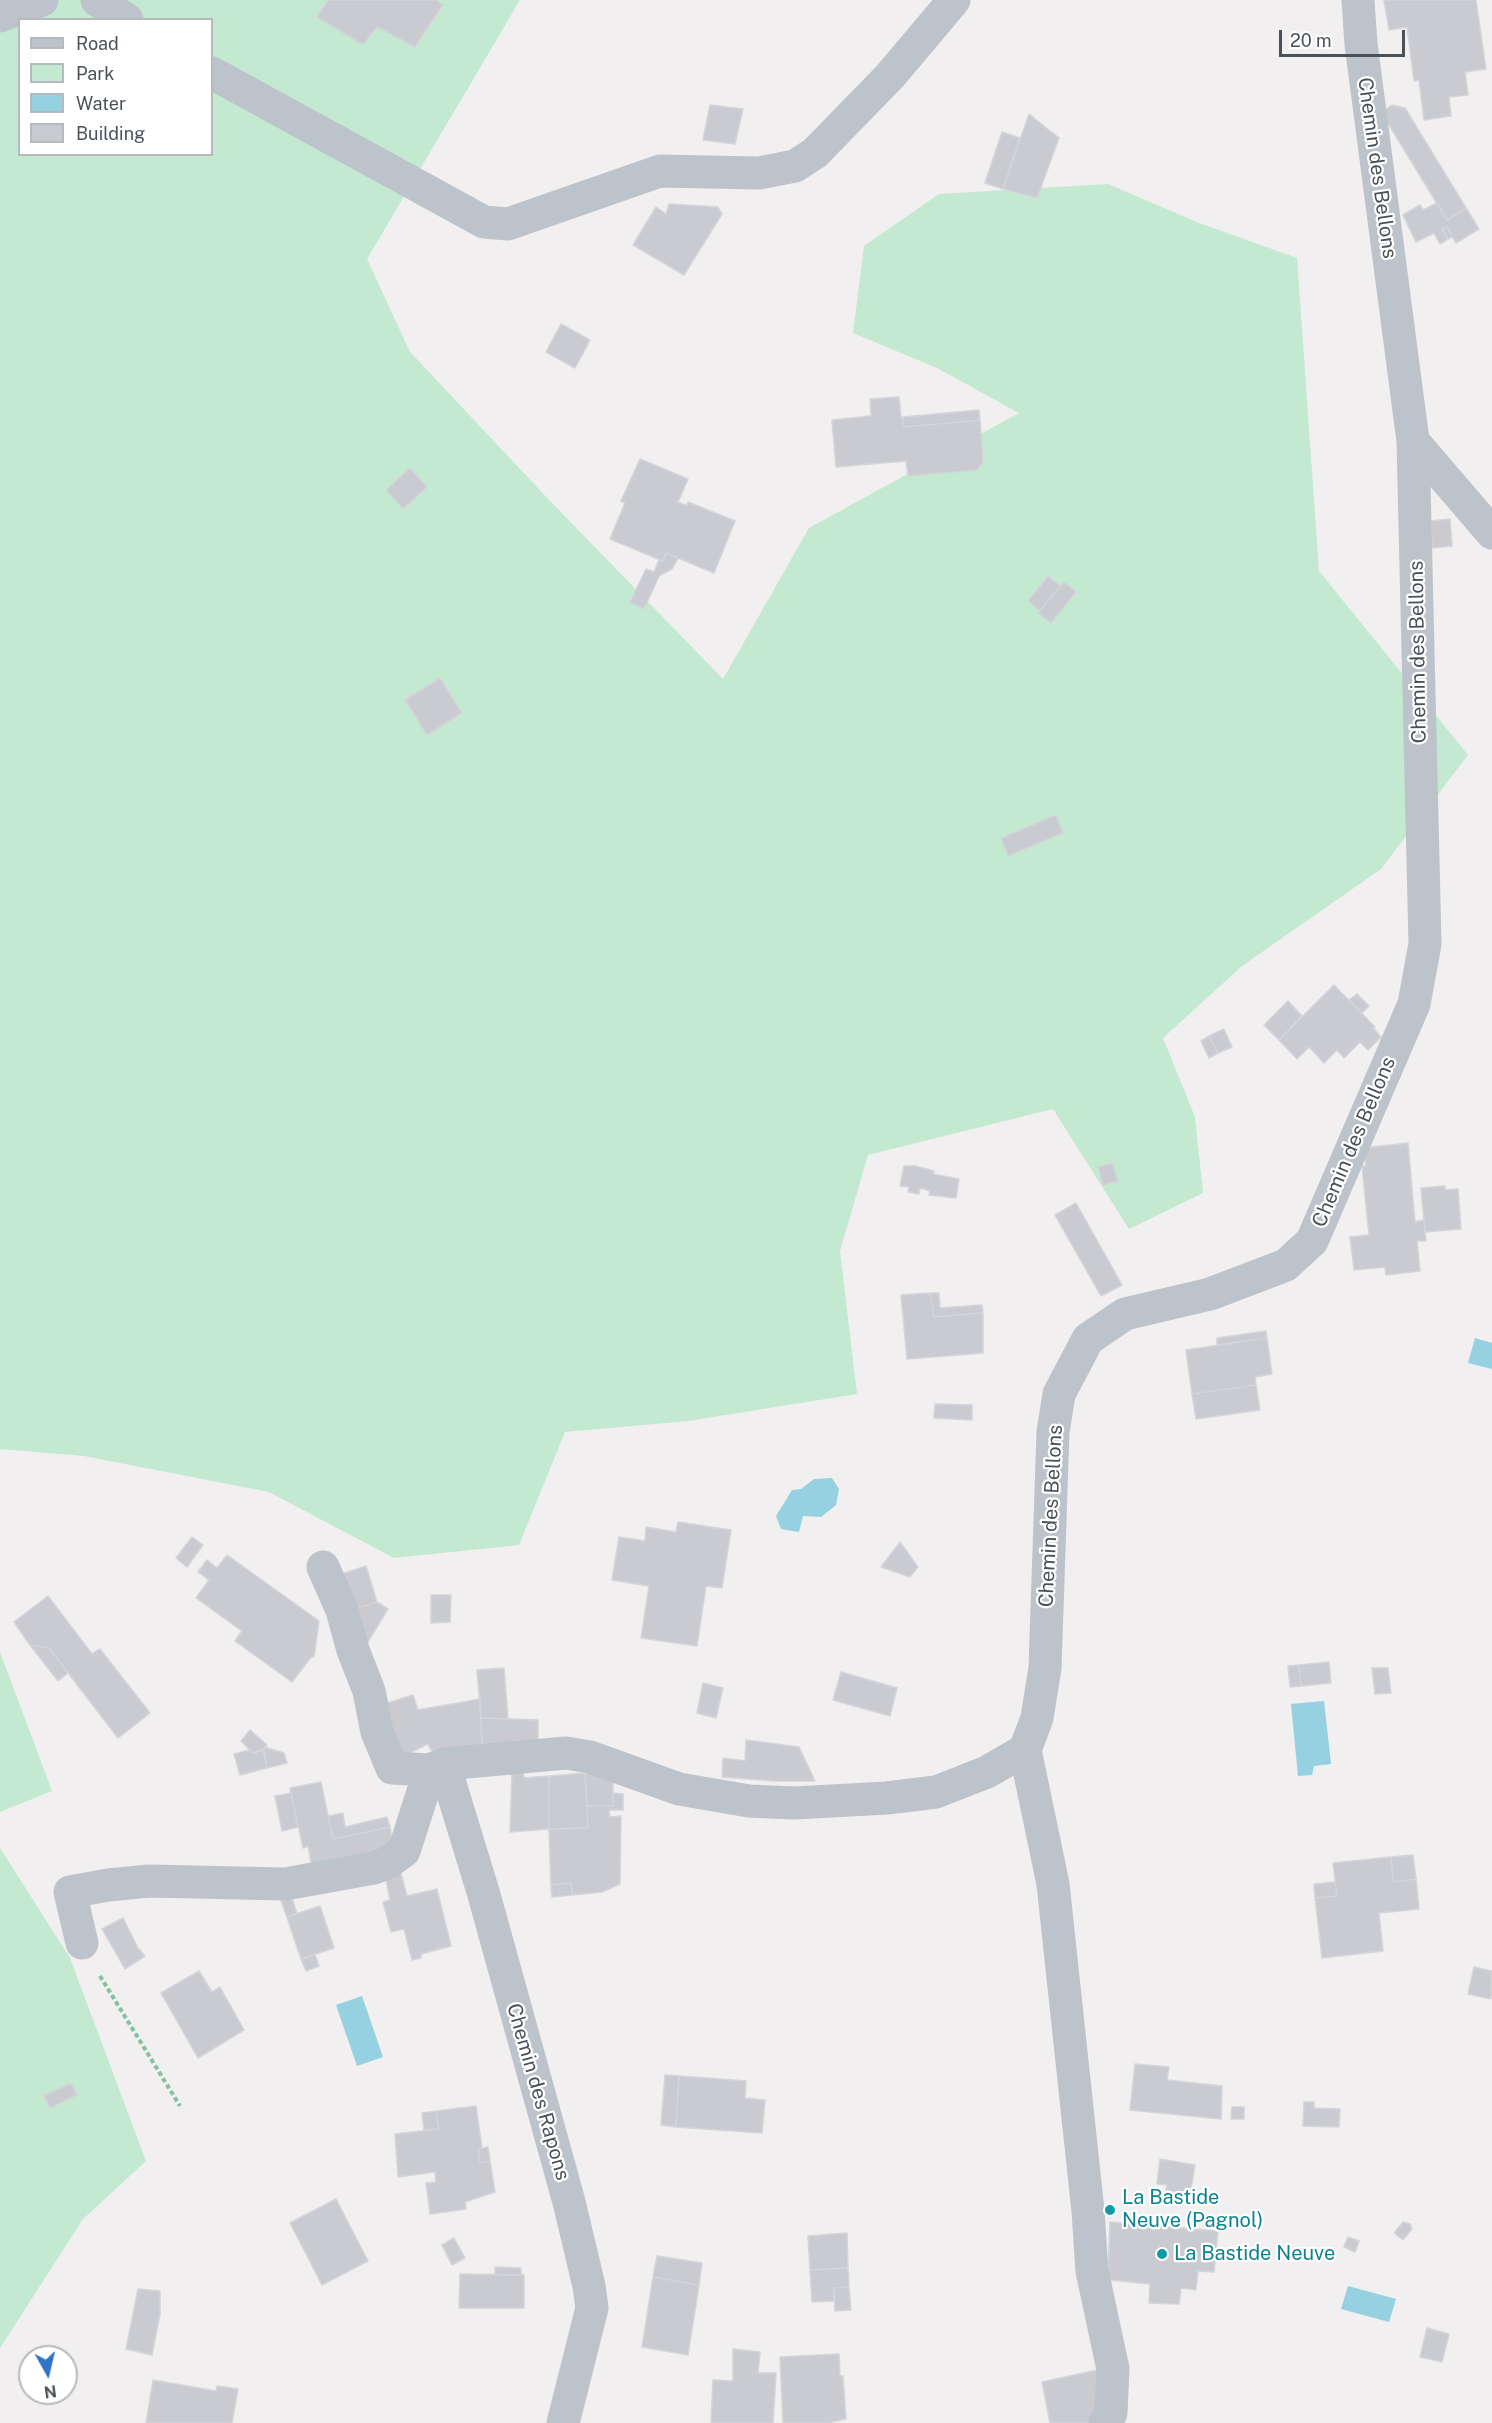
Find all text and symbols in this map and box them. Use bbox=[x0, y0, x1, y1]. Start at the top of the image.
legend bbox=[18, 18, 213, 156]
scale bar bbox=[1282, 18, 1408, 56]
text: 20 m bbox=[1290, 30, 1332, 51]
text: Road bbox=[76, 33, 119, 54]
text: Park bbox=[76, 63, 114, 84]
street label: Chemin des Bellons bbox=[1352, 76, 1402, 260]
text: Water bbox=[76, 93, 126, 114]
text: Building bbox=[76, 123, 145, 144]
street label: Chemin des Bellons bbox=[1404, 561, 1432, 743]
street label: Chemin des Bellons bbox=[1307, 1053, 1401, 1231]
street label: Chemin des Bellons bbox=[1034, 1424, 1068, 1608]
street label: Chemin des Rapons bbox=[501, 2001, 575, 2183]
place label: La Bastide Neuve (Pagnol) bbox=[1122, 2186, 1263, 2233]
marker: La Bastide Neuve (Pagnol) bbox=[1103, 2203, 1117, 2217]
place label: La Bastide Neuve bbox=[1174, 2242, 1335, 2266]
marker: La Bastide Neuve bbox=[1155, 2247, 1169, 2261]
north arrow bbox=[18, 2345, 78, 2405]
text: N bbox=[43, 2381, 58, 2402]

